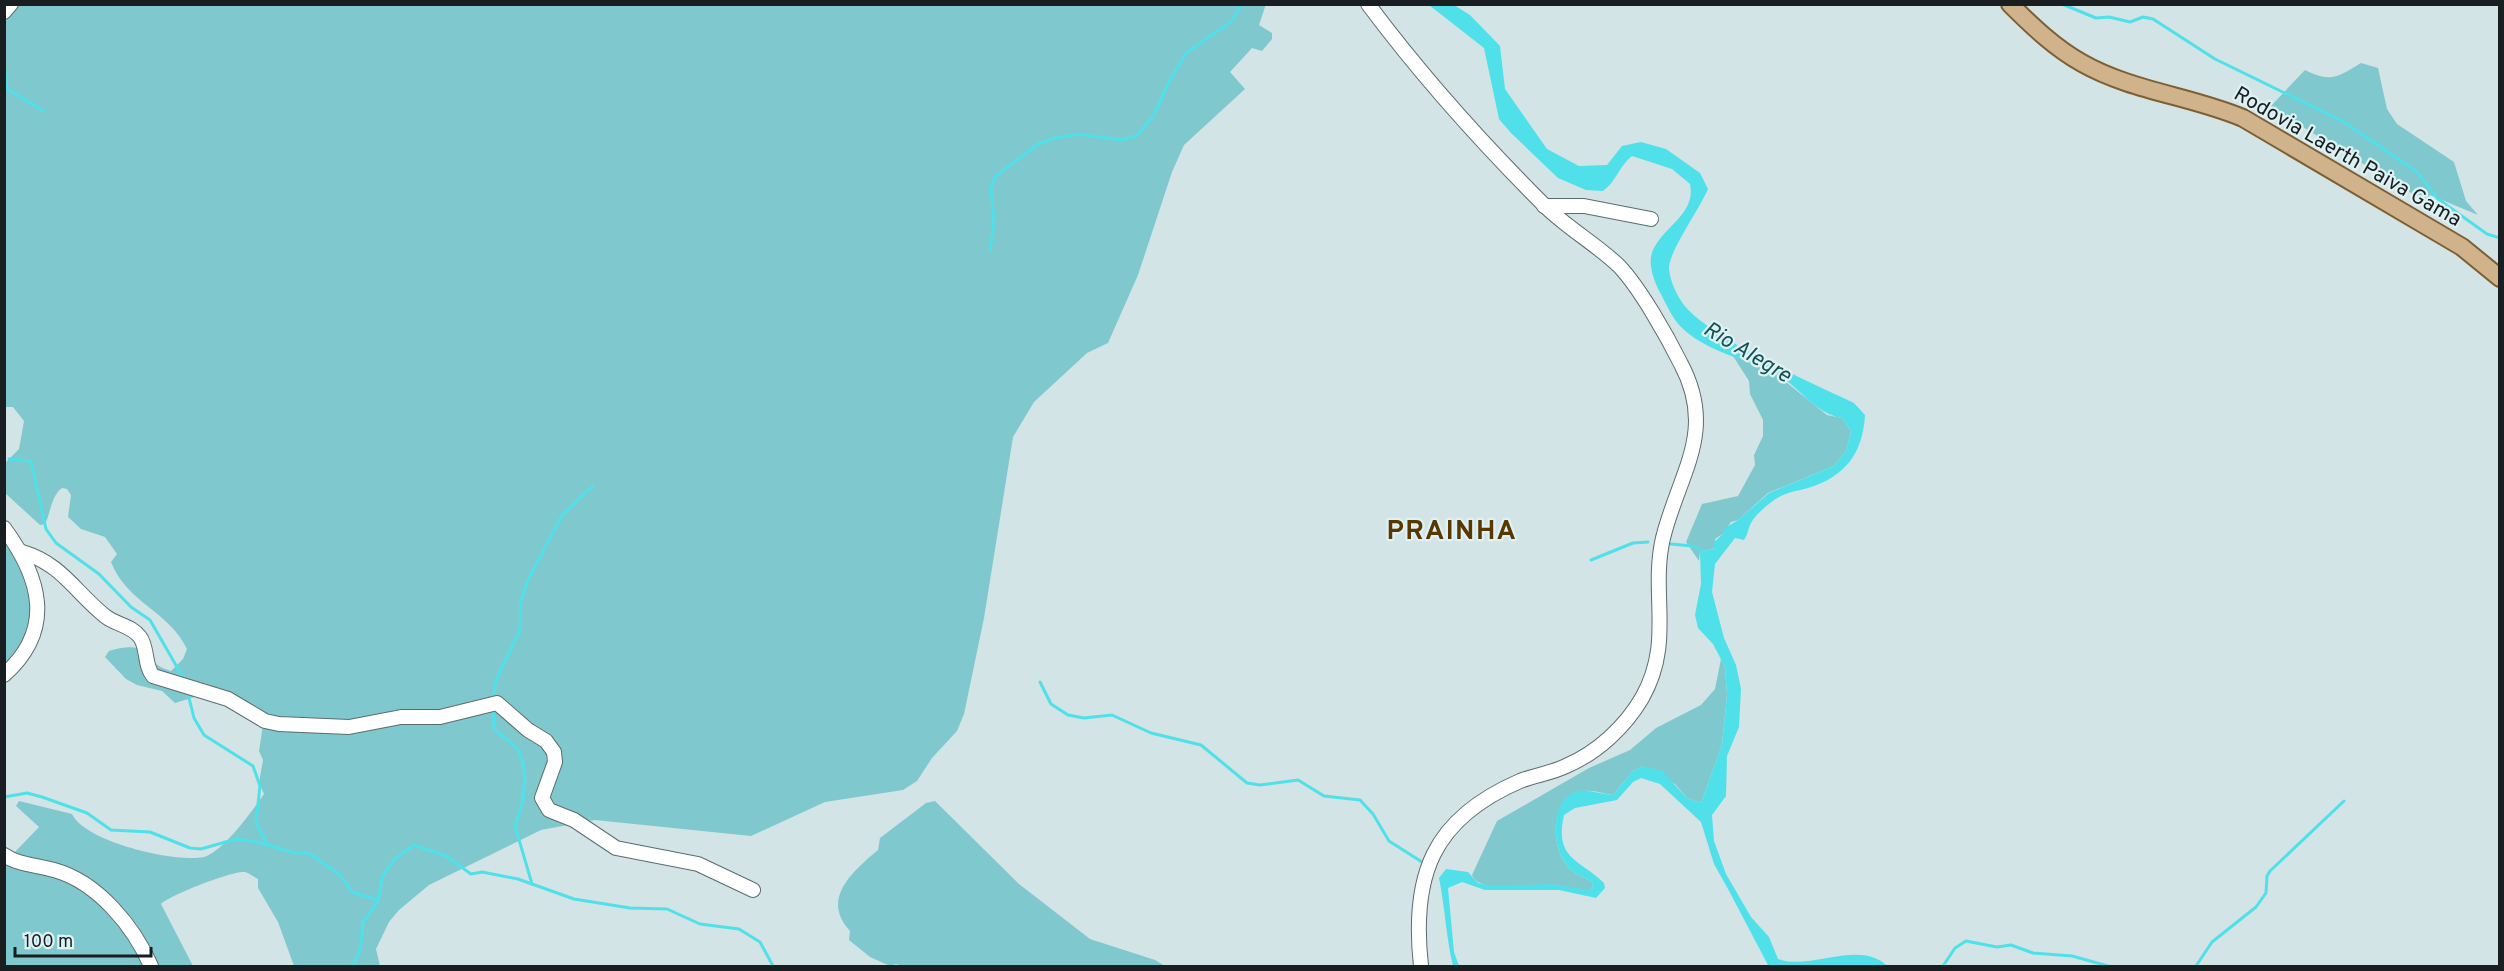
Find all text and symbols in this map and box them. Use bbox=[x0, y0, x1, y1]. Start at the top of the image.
street label: Rodovia Laerth Paiva Gama bbox=[2229, 81, 2466, 234]
water label: Rio Alegre bbox=[1698, 316, 1796, 390]
district label: PRAINHA bbox=[1387, 515, 1517, 549]
scale bar bbox=[15, 920, 152, 958]
text: 100 m bbox=[24, 931, 73, 954]

